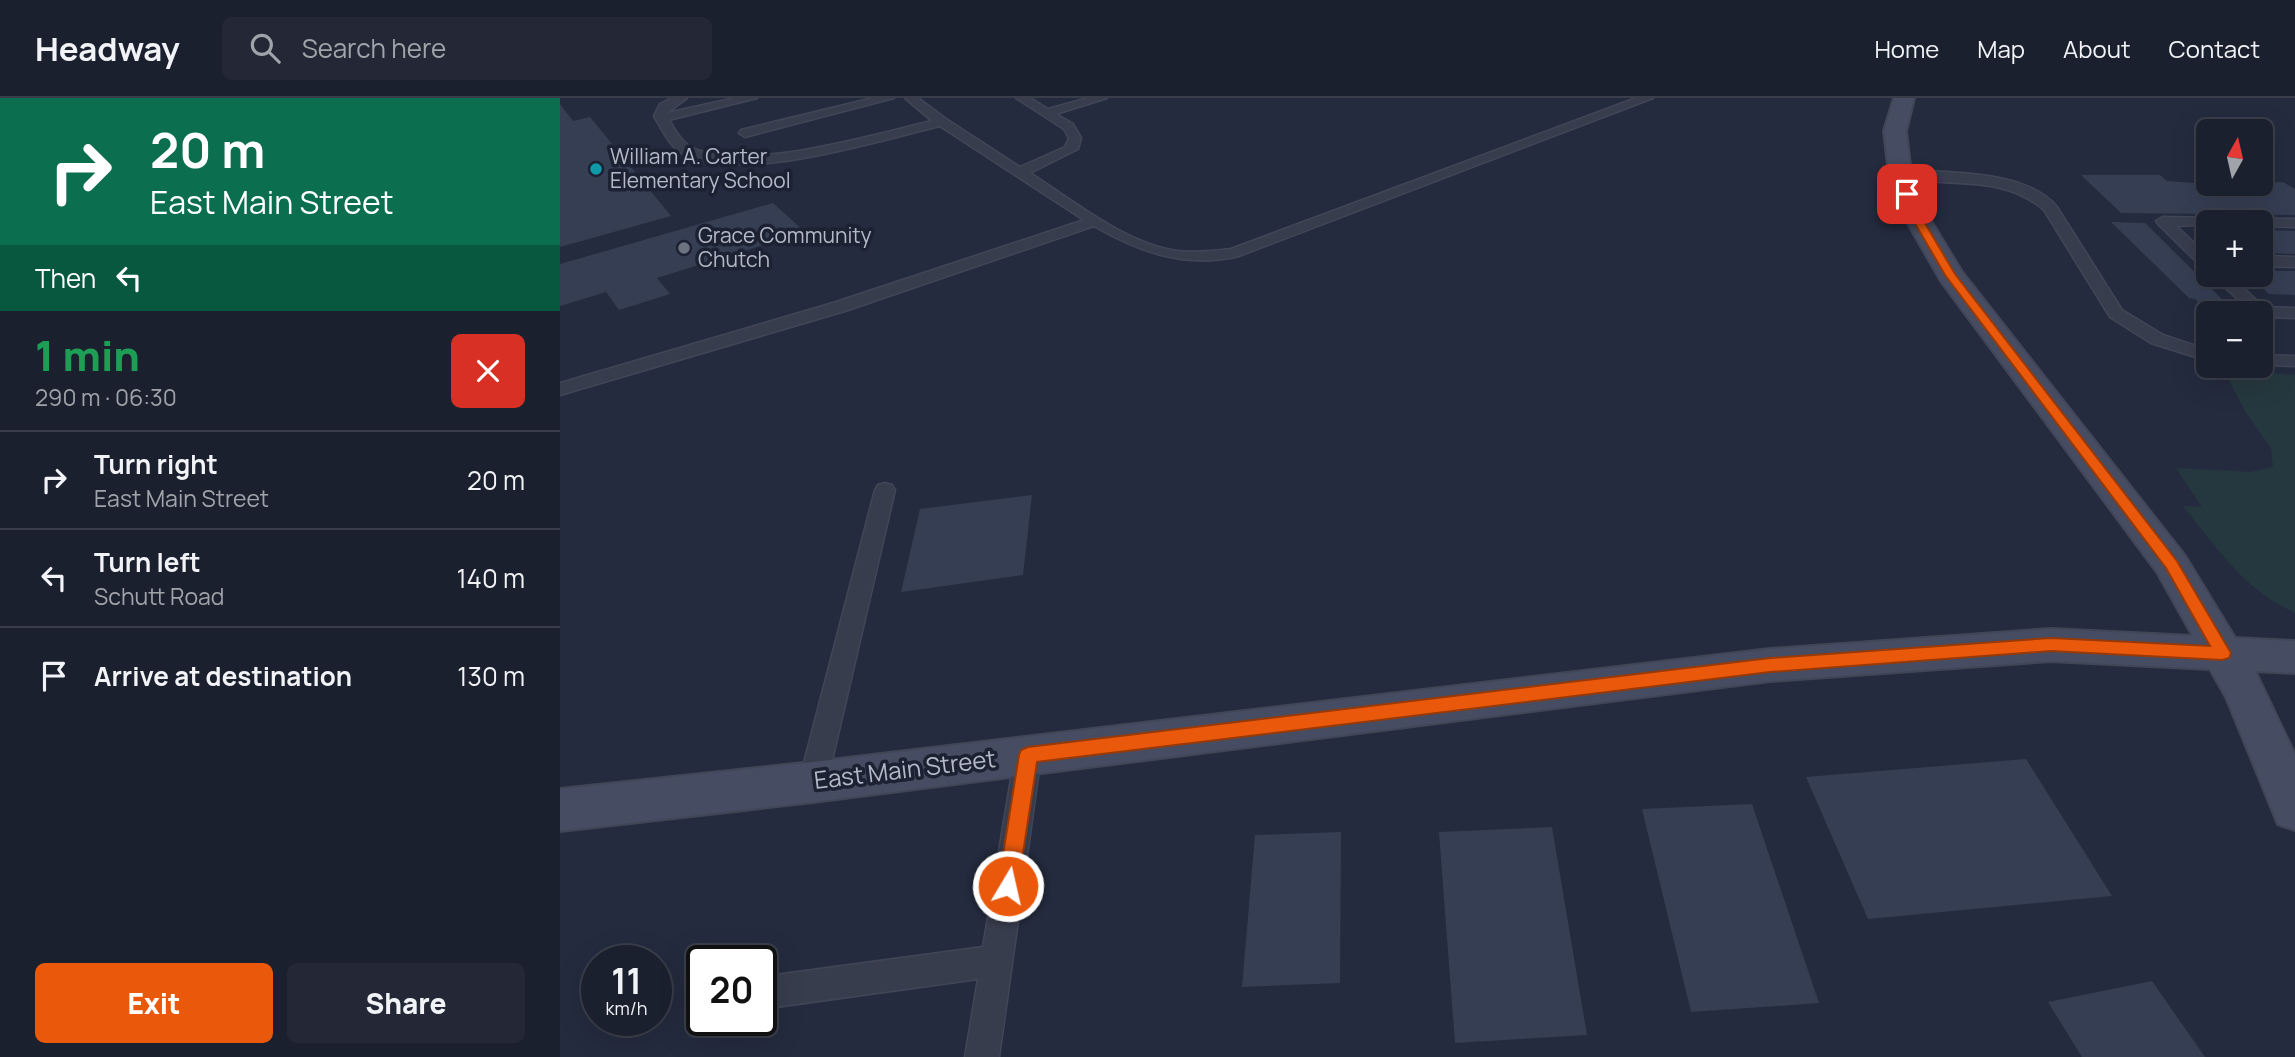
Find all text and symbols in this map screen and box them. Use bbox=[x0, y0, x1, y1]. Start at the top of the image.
search box bbox=[222, 17, 712, 80]
text: Headway bbox=[35, 26, 180, 71]
icon: search bbox=[246, 29, 284, 67]
text: Search here bbox=[302, 30, 446, 66]
text: Home bbox=[1874, 32, 1939, 65]
text: Map bbox=[1977, 32, 2025, 65]
text: About bbox=[2063, 32, 2131, 65]
text: Contact bbox=[2169, 32, 2260, 65]
text: 20 m bbox=[150, 116, 265, 183]
north arrow bbox=[2196, 119, 2273, 196]
map controls bbox=[2196, 119, 2273, 378]
icon: right bbox=[35, 126, 126, 217]
place label: William A. Carter Elementary School bbox=[610, 142, 791, 194]
marker: William A. Carter Elementary School bbox=[588, 161, 604, 177]
pin bbox=[1877, 164, 1937, 224]
icon: arrive bbox=[1888, 175, 1926, 213]
text: East Main Street bbox=[150, 180, 394, 224]
button: + bbox=[2196, 210, 2273, 287]
place label: Grace Community Chutch bbox=[698, 221, 872, 273]
marker: Grace Community Chutch bbox=[676, 240, 692, 256]
icon: left bbox=[110, 259, 148, 297]
text: Then bbox=[35, 260, 96, 296]
button: − bbox=[2196, 301, 2273, 378]
text: 1 min bbox=[35, 326, 140, 384]
button: close bbox=[451, 334, 525, 408]
text: 290 m · 06:30 bbox=[35, 381, 177, 413]
text: Turn right bbox=[94, 446, 218, 482]
icon: right bbox=[35, 461, 73, 499]
text: 20 m bbox=[467, 462, 525, 498]
text: East Main Street bbox=[94, 482, 269, 514]
text: Turn left bbox=[94, 544, 201, 580]
icon: left bbox=[35, 559, 73, 597]
text: 140 m bbox=[456, 560, 525, 596]
text: Schutt Road bbox=[94, 580, 224, 612]
icon: arrive bbox=[35, 657, 73, 695]
text: Arrive at destination bbox=[94, 658, 352, 694]
text: 130 m bbox=[457, 658, 525, 694]
street label: East Main Street bbox=[812, 741, 997, 796]
position arrow bbox=[971, 849, 1045, 923]
speed limit sign: 20 bbox=[686, 945, 777, 1036]
text: 11 bbox=[611, 957, 642, 1005]
button: Exit bbox=[35, 963, 273, 1043]
button: Share bbox=[287, 963, 525, 1043]
text: km/h bbox=[606, 996, 647, 1020]

